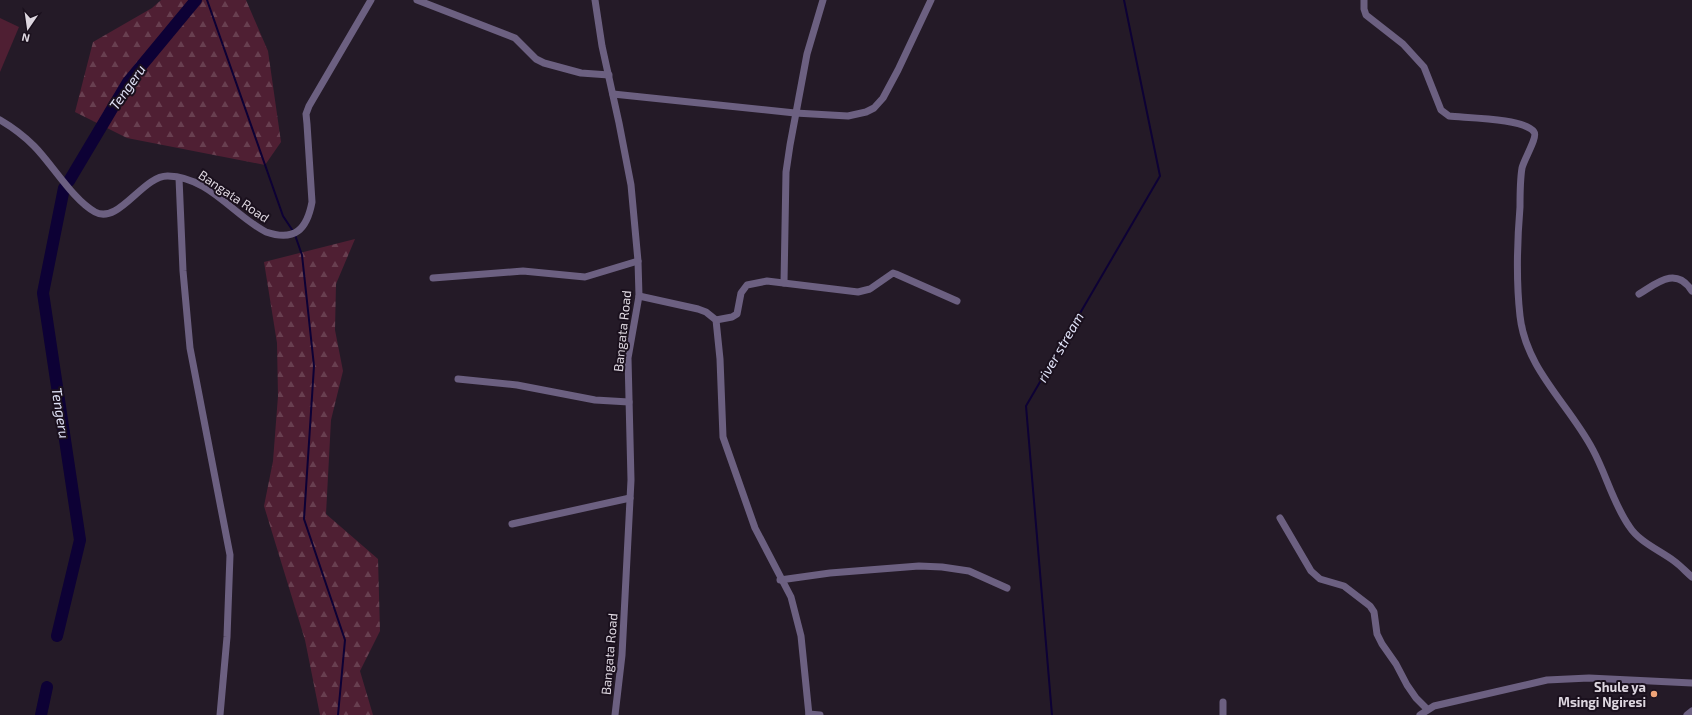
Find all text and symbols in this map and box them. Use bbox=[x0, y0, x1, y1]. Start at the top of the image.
north arrow bbox=[8, 8, 48, 48]
text: N bbox=[20, 31, 31, 45]
water label: Tengeru bbox=[105, 61, 149, 113]
street label: Bangata Road bbox=[196, 166, 272, 226]
street label: Bangata Road bbox=[610, 289, 634, 373]
water label: river stream bbox=[1033, 309, 1087, 385]
water label: Tengeru bbox=[49, 386, 73, 440]
street label: Bangata Road bbox=[597, 612, 621, 696]
place label: Shule ya Msingi Ngiresi bbox=[1558, 679, 1646, 710]
marker: Shule ya Msingi Ngiresi bbox=[1649, 689, 1659, 699]

